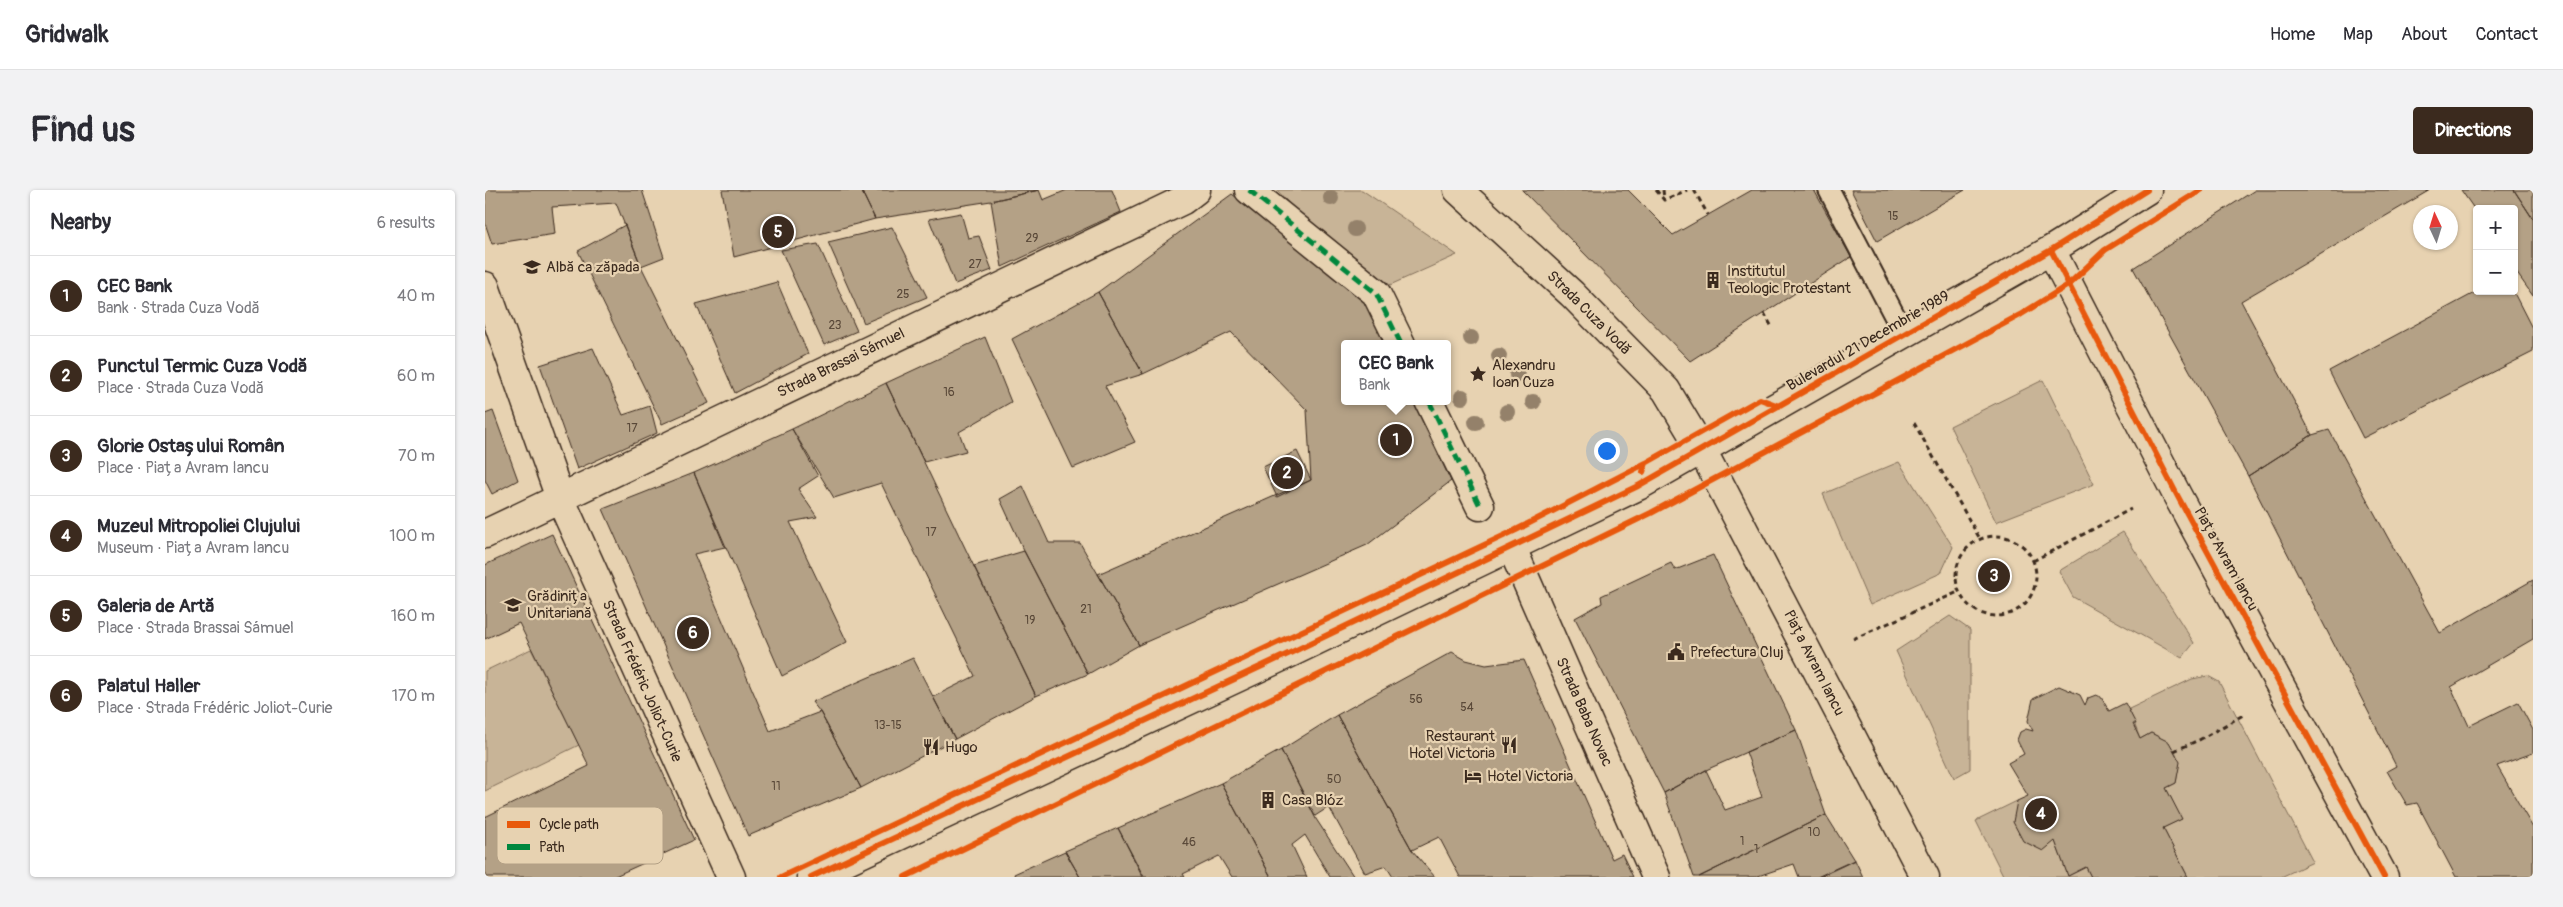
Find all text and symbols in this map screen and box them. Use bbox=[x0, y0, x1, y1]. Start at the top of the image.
text: Gridwalk bbox=[25, 20, 109, 49]
text: Home bbox=[2270, 23, 2315, 46]
text: Map bbox=[2343, 23, 2373, 46]
text: About bbox=[2401, 23, 2447, 46]
text: Contact bbox=[2475, 23, 2538, 46]
button: Directions bbox=[2413, 107, 2533, 154]
text: Find us bbox=[30, 108, 135, 152]
north arrow bbox=[2413, 205, 2458, 250]
map controls bbox=[2473, 205, 2518, 295]
button: + bbox=[2473, 205, 2518, 250]
text: Nearby bbox=[50, 209, 111, 236]
house number: 15 bbox=[1887, 209, 1899, 224]
text: 6 results bbox=[377, 213, 435, 233]
pin: 5 bbox=[762, 213, 794, 251]
house number: 29 bbox=[1026, 231, 1038, 246]
button: − bbox=[2473, 250, 2518, 295]
school or university icon: Albă ca zăpada bbox=[522, 257, 542, 277]
house number: 27 bbox=[968, 257, 982, 272]
place label: Albă ca zăpada bbox=[546, 258, 639, 277]
place label: Institutul Teologic Protestant bbox=[1727, 262, 1852, 298]
street label: Strada Cuza Vodă bbox=[1543, 267, 1635, 359]
building icon: Institutul Teologic Protestant bbox=[1703, 270, 1723, 290]
text: CEC Bank bbox=[97, 274, 172, 298]
text: 1 bbox=[63, 286, 69, 306]
text: 40 m bbox=[397, 286, 435, 306]
house number: 25 bbox=[896, 287, 910, 302]
street label: Bulevardul 21 Decembrie 1989 bbox=[1783, 287, 1953, 395]
text: Bank · Strada Cuza Vodă bbox=[97, 298, 260, 318]
house number: 23 bbox=[828, 318, 842, 333]
street label: Strada Brassai Sámuel bbox=[774, 324, 908, 402]
popup bbox=[1341, 340, 1451, 405]
text: CEC Bank bbox=[1358, 351, 1434, 375]
text: Punctul Termic Cuza Vodă bbox=[97, 354, 308, 378]
place label: Alexandru Ioan Cuza bbox=[1492, 356, 1555, 392]
place icon: Alexandru Ioan Cuza bbox=[1468, 364, 1488, 384]
text: 2 bbox=[62, 366, 70, 386]
text: 60 m bbox=[397, 366, 435, 386]
text: Bank bbox=[1358, 375, 1390, 395]
text: Place · Strada Cuza Vodă bbox=[97, 378, 264, 398]
house number: 16 bbox=[943, 385, 955, 400]
house number: 17 bbox=[626, 421, 638, 436]
pin: 1 bbox=[1380, 421, 1412, 459]
text: Glorie Ostașului Român bbox=[97, 434, 285, 458]
your location bbox=[1594, 438, 1620, 464]
text: 3 bbox=[62, 446, 70, 466]
text: 70 m bbox=[398, 446, 435, 466]
pin: 2 bbox=[1271, 454, 1303, 492]
text: Place · Piața Avram Iancu bbox=[97, 458, 269, 478]
street label: Piața Avram Iancu bbox=[2190, 504, 2262, 614]
text: Muzeul Mitropoliei Clujului bbox=[97, 514, 300, 538]
house number: 17 bbox=[925, 525, 937, 540]
text: 4 bbox=[61, 526, 71, 546]
text: 100 m bbox=[389, 526, 435, 546]
text: Museum · Piața Avram Iancu bbox=[97, 538, 289, 558]
pin: 3 bbox=[1978, 557, 2010, 595]
place label: Grădinița Unitariană bbox=[527, 587, 592, 623]
text: Galeria de Artă bbox=[97, 594, 215, 618]
school or university icon: Grădinița Unitariană bbox=[503, 595, 523, 615]
street label: Strada Frédéric Joliot-Curie bbox=[598, 597, 687, 766]
house number: 21 bbox=[1080, 602, 1092, 617]
text: 5 bbox=[62, 606, 70, 626]
text: 160 m bbox=[391, 606, 435, 626]
street label: Piața Avram Iancu bbox=[1779, 607, 1849, 719]
house number: 19 bbox=[1025, 613, 1035, 628]
pin: 6 bbox=[677, 614, 709, 652]
text: Place · Strada Brassai Sámuel bbox=[97, 618, 294, 638]
public building icon: Prefectura Cluj bbox=[1666, 642, 1686, 662]
place label: Prefectura Cluj bbox=[1690, 643, 1784, 662]
street label: Strada Baba Novac bbox=[1551, 655, 1617, 770]
text: Palatul Haller bbox=[97, 674, 200, 698]
text: 6 bbox=[61, 686, 71, 706]
text: 170 m bbox=[392, 686, 435, 706]
house number: 56 bbox=[1409, 692, 1423, 707]
text: Place · Strada Frédéric Joliot-Curie bbox=[97, 698, 332, 718]
house number: 54 bbox=[1460, 700, 1474, 715]
house number: 13-15 bbox=[874, 718, 902, 733]
place label: Restaurant Hotel Victoria bbox=[1409, 727, 1496, 763]
restaurant icon: Restaurant Hotel Victoria bbox=[1499, 735, 1519, 755]
restaurant icon: Hugo bbox=[921, 737, 941, 757]
place label: Hugo bbox=[945, 738, 978, 757]
hotel icon: Hotel Victoria bbox=[1463, 766, 1483, 786]
place label: Hotel Victoria bbox=[1487, 767, 1573, 786]
house number: 50 bbox=[1327, 772, 1341, 787]
house number: 11 bbox=[771, 779, 781, 794]
building icon: Casa Blóz bbox=[1258, 790, 1278, 810]
place label: Casa Blóz bbox=[1282, 791, 1343, 810]
pin: 4 bbox=[2025, 795, 2057, 833]
legend bbox=[497, 807, 663, 864]
text: Cycle path bbox=[539, 816, 599, 833]
house number: 10 bbox=[1808, 825, 1820, 840]
house number: 1 bbox=[1740, 834, 1744, 849]
house number: 46 bbox=[1182, 835, 1196, 850]
text: Path bbox=[539, 839, 564, 856]
house number: 1 bbox=[1754, 842, 1758, 857]

